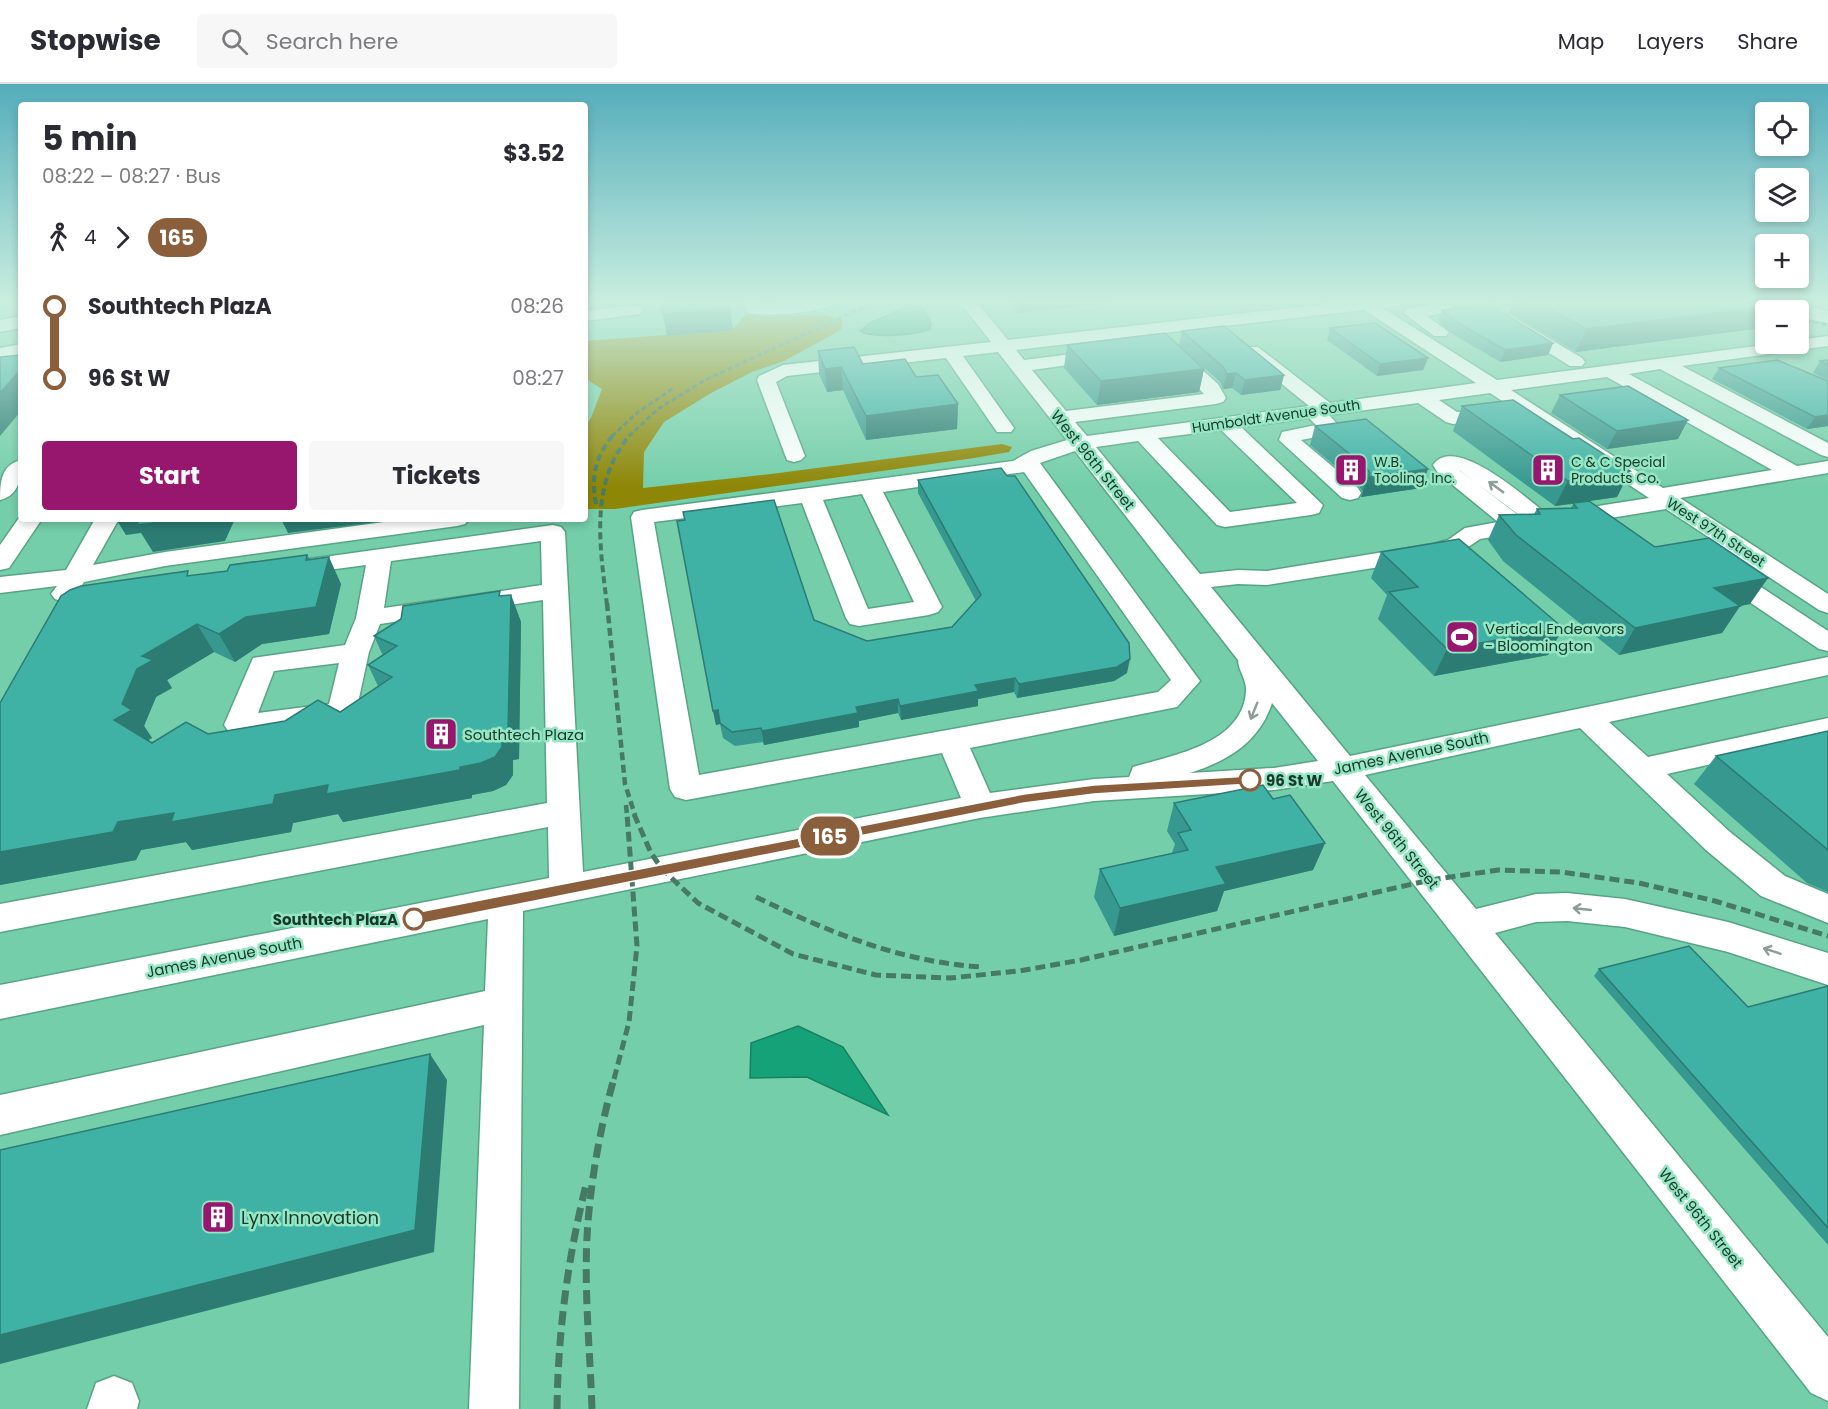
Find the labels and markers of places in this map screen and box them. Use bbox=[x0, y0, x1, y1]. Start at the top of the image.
building icon: W.B. Tooling, Inc. bbox=[1333, 452, 1369, 488]
place label: W.B. Tooling, Inc. bbox=[1374, 452, 1455, 488]
building icon: C & C Special Products Co. bbox=[1530, 452, 1566, 488]
place label: C & C Special Products Co. bbox=[1571, 452, 1665, 488]
place label: Vertical Endeavors - Bloomington bbox=[1485, 618, 1625, 656]
sports icon: Vertical Endeavors - Bloomington bbox=[1444, 619, 1480, 655]
building icon: Southtech Plaza bbox=[423, 716, 459, 752]
place label: Southtech Plaza bbox=[464, 724, 584, 745]
marker: 96 St W bbox=[1239, 769, 1261, 791]
place label: 96 St W bbox=[1266, 770, 1322, 791]
marker: Southtech PlazA bbox=[403, 908, 425, 930]
place label: Southtech PlazA bbox=[273, 909, 398, 930]
building icon: Lynx Innovation bbox=[200, 1199, 236, 1235]
place label: Lynx Innovation bbox=[241, 1205, 379, 1230]

